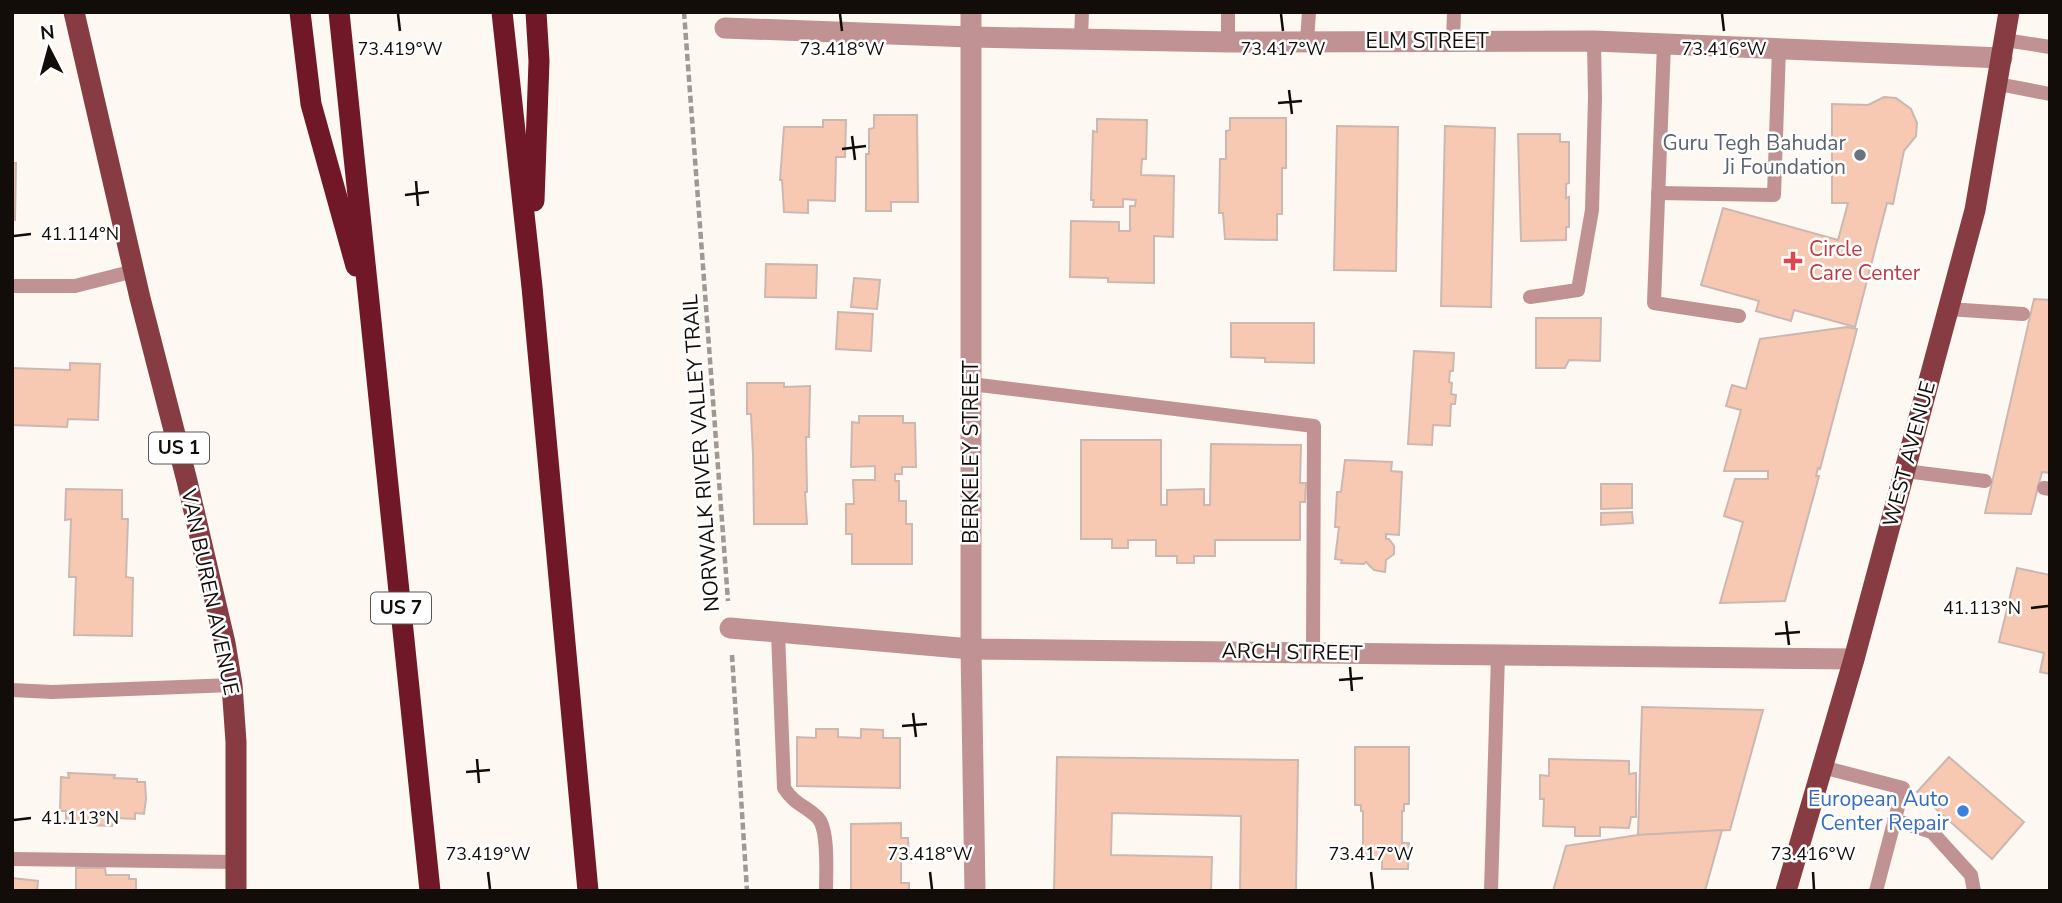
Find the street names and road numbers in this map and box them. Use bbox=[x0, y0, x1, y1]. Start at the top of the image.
street label: ELM STREET bbox=[1365, 27, 1489, 55]
street label: NORWALK RIVER VALLEY TRAIL bbox=[676, 293, 726, 613]
street label: BERKELEY STREET bbox=[957, 360, 985, 544]
street label: WEST AVENUE bbox=[1876, 378, 1942, 530]
road number: US 1 bbox=[149, 432, 209, 463]
street label: VAN BUREN AVENUE bbox=[174, 485, 246, 698]
road number: US 7 bbox=[371, 593, 431, 624]
street label: ARCH STREET bbox=[1221, 637, 1363, 667]

